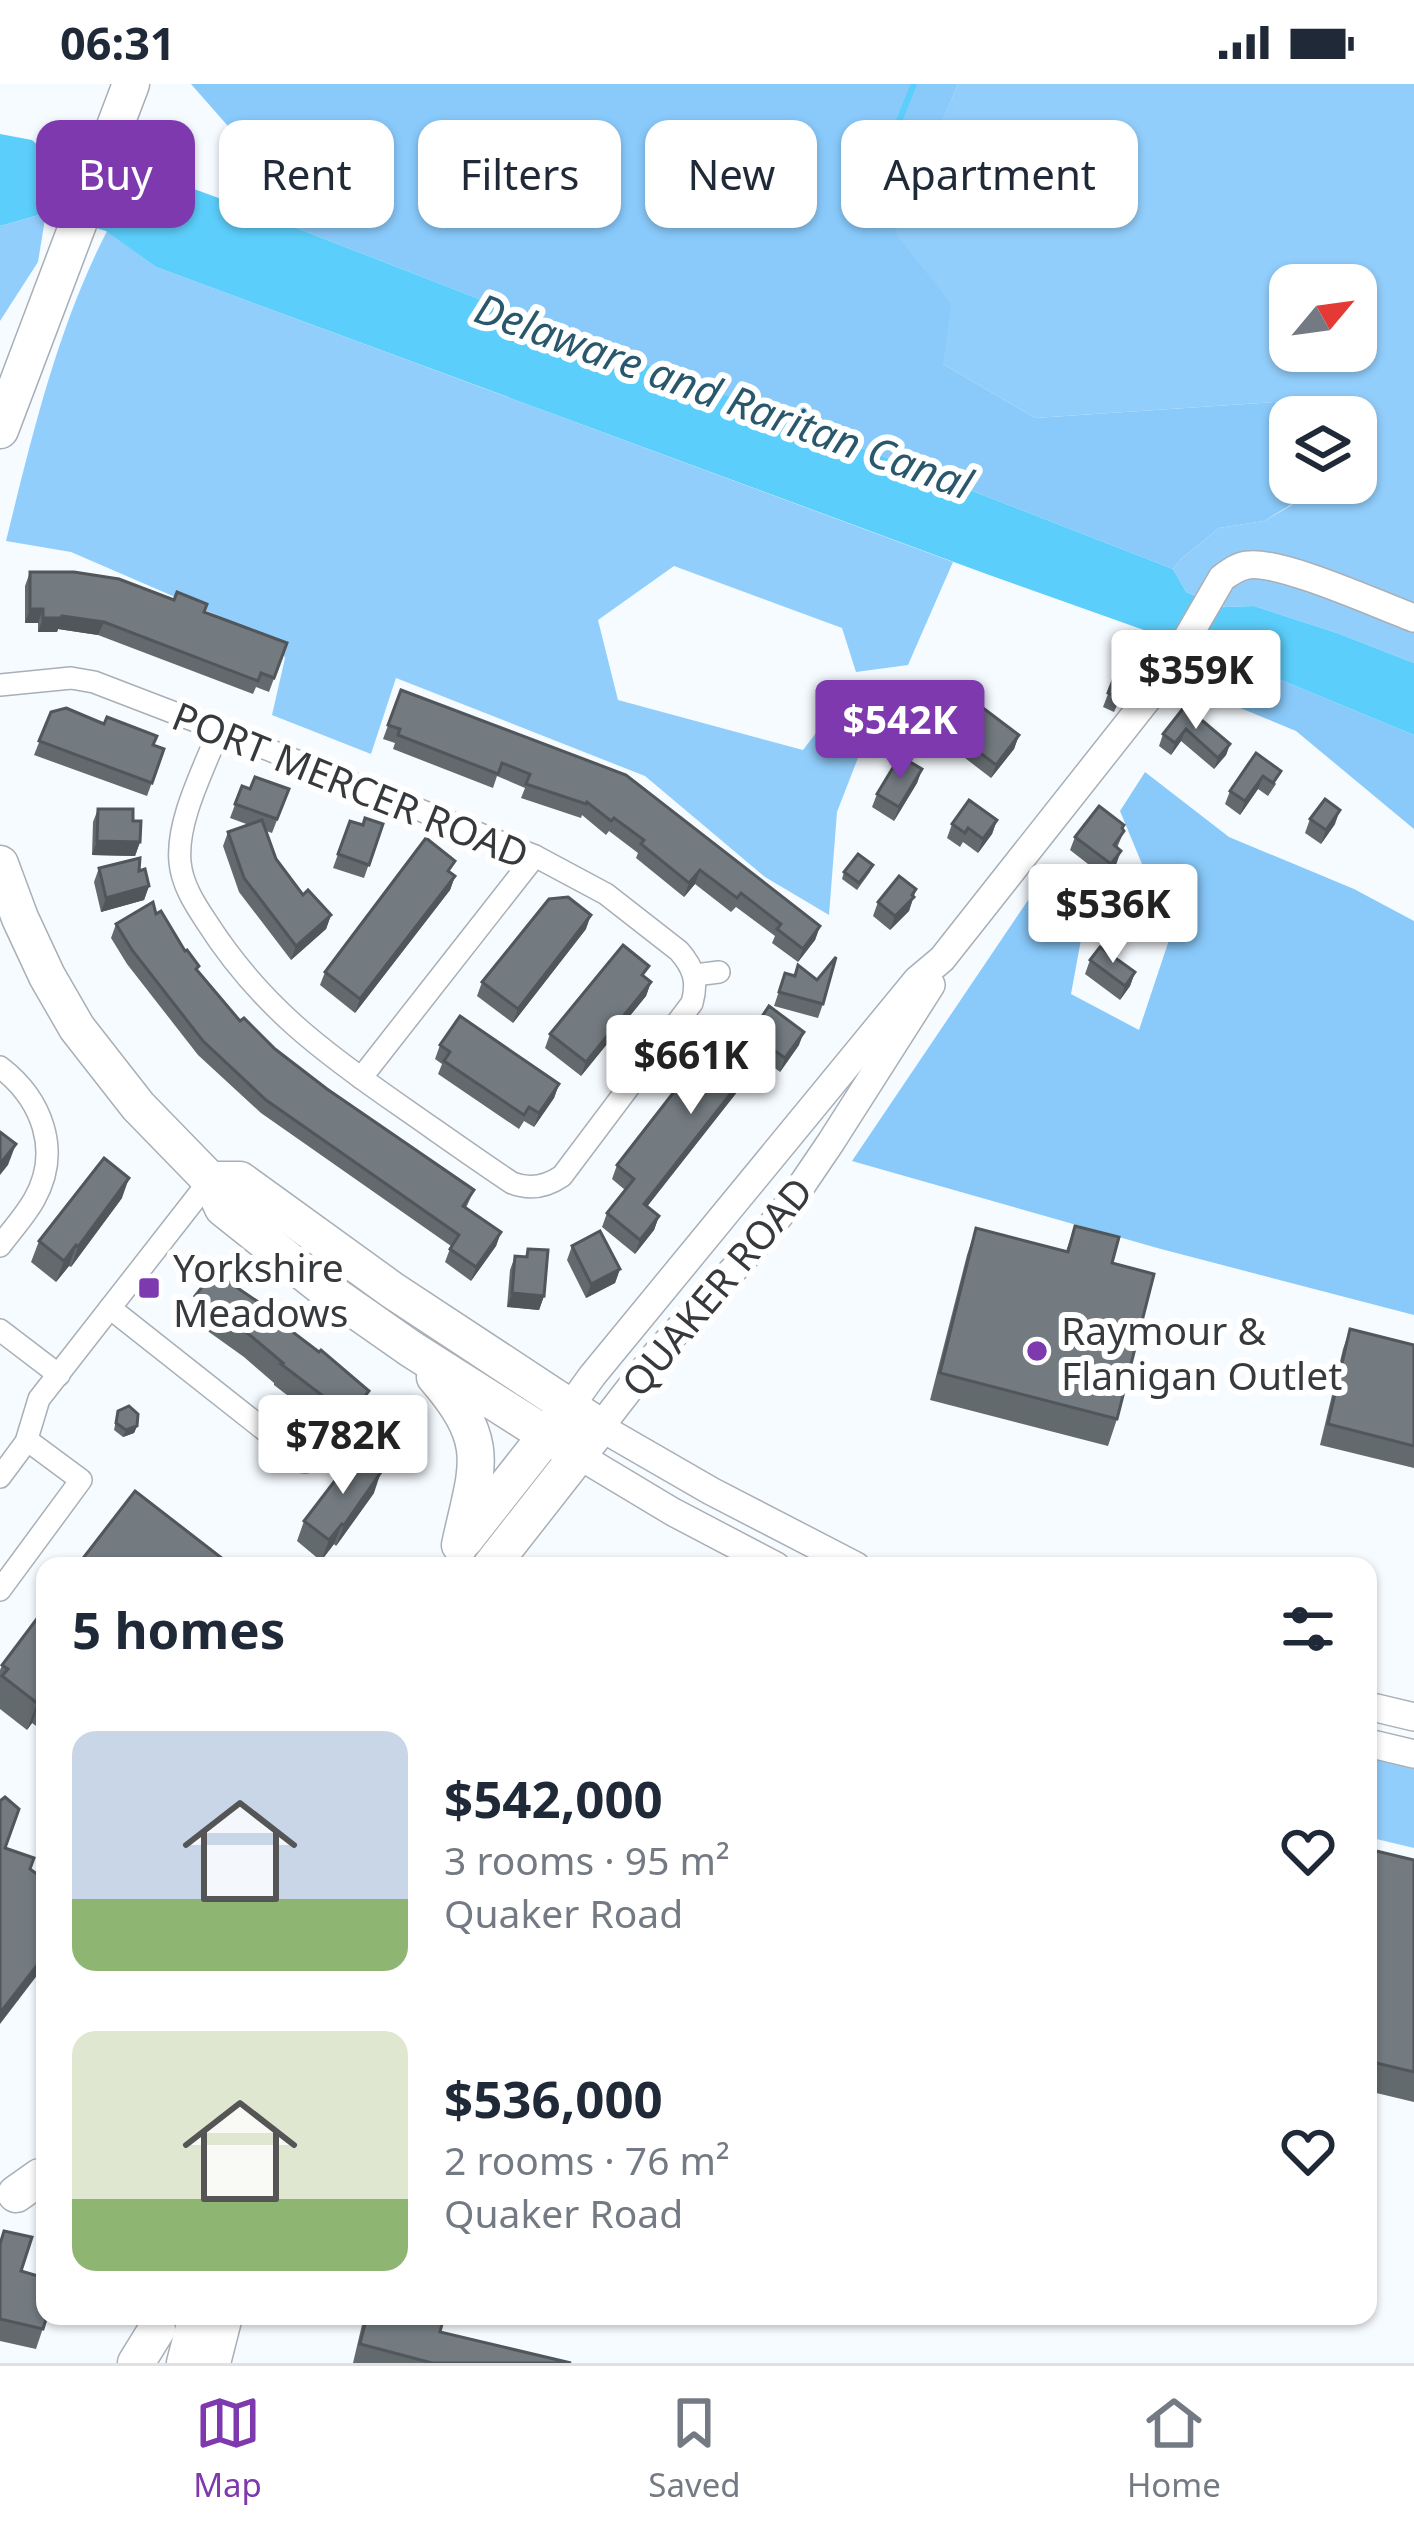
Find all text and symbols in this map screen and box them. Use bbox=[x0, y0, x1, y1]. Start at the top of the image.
text: 06:31 bbox=[60, 12, 176, 73]
chip: Buy bbox=[36, 120, 195, 228]
chip: Rent bbox=[219, 120, 394, 228]
chip: Filters bbox=[418, 120, 621, 228]
chip: New bbox=[645, 120, 817, 228]
chip: Apartment bbox=[841, 120, 1138, 228]
north arrow bbox=[1269, 264, 1377, 372]
map controls bbox=[1269, 264, 1377, 504]
water label: Delaware and Raritan Canal bbox=[468, 278, 982, 512]
button: layers bbox=[1269, 396, 1377, 504]
pin: $359K bbox=[1112, 630, 1280, 732]
text: $359K bbox=[1138, 642, 1254, 695]
pin: $542K bbox=[816, 680, 984, 782]
street label: PORT MERCER ROAD bbox=[165, 688, 537, 880]
text: $542K bbox=[842, 692, 958, 745]
pin: $536K bbox=[1029, 864, 1197, 966]
text: $536K bbox=[1055, 876, 1171, 929]
pin: $661K bbox=[607, 1015, 775, 1117]
text: $661K bbox=[633, 1027, 749, 1080]
street label: QUAKER ROAD bbox=[609, 1165, 823, 1407]
place label: Yorkshire Meadows bbox=[173, 1240, 348, 1338]
marker: Yorkshire Meadows bbox=[136, 1275, 162, 1301]
place label: Raymour & Flanigan Outlet bbox=[1061, 1303, 1342, 1401]
marker: Raymour & Flanigan Outlet bbox=[1024, 1338, 1050, 1364]
pin: $782K bbox=[259, 1395, 427, 1497]
text: $782K bbox=[285, 1407, 401, 1460]
text: 5 homes bbox=[72, 1594, 285, 1664]
icon: filters bbox=[1275, 1596, 1341, 1662]
text: $542,000 bbox=[444, 1763, 663, 1833]
icon: home bbox=[168, 1779, 312, 1923]
icon: heart bbox=[1275, 1818, 1341, 1884]
text: 3 rooms · 95 m² bbox=[444, 1833, 730, 1886]
text: Quaker Road bbox=[444, 1886, 683, 1939]
text: $536,000 bbox=[444, 2063, 663, 2133]
icon: home bbox=[168, 2079, 312, 2223]
icon: heart bbox=[1275, 2118, 1341, 2184]
text: 2 rooms · 76 m² bbox=[444, 2133, 730, 2186]
text: Quaker Road bbox=[444, 2186, 683, 2239]
tab: Map bbox=[193, 2390, 262, 2507]
tab: Saved bbox=[648, 2390, 741, 2507]
tab: Home bbox=[1127, 2390, 1221, 2507]

